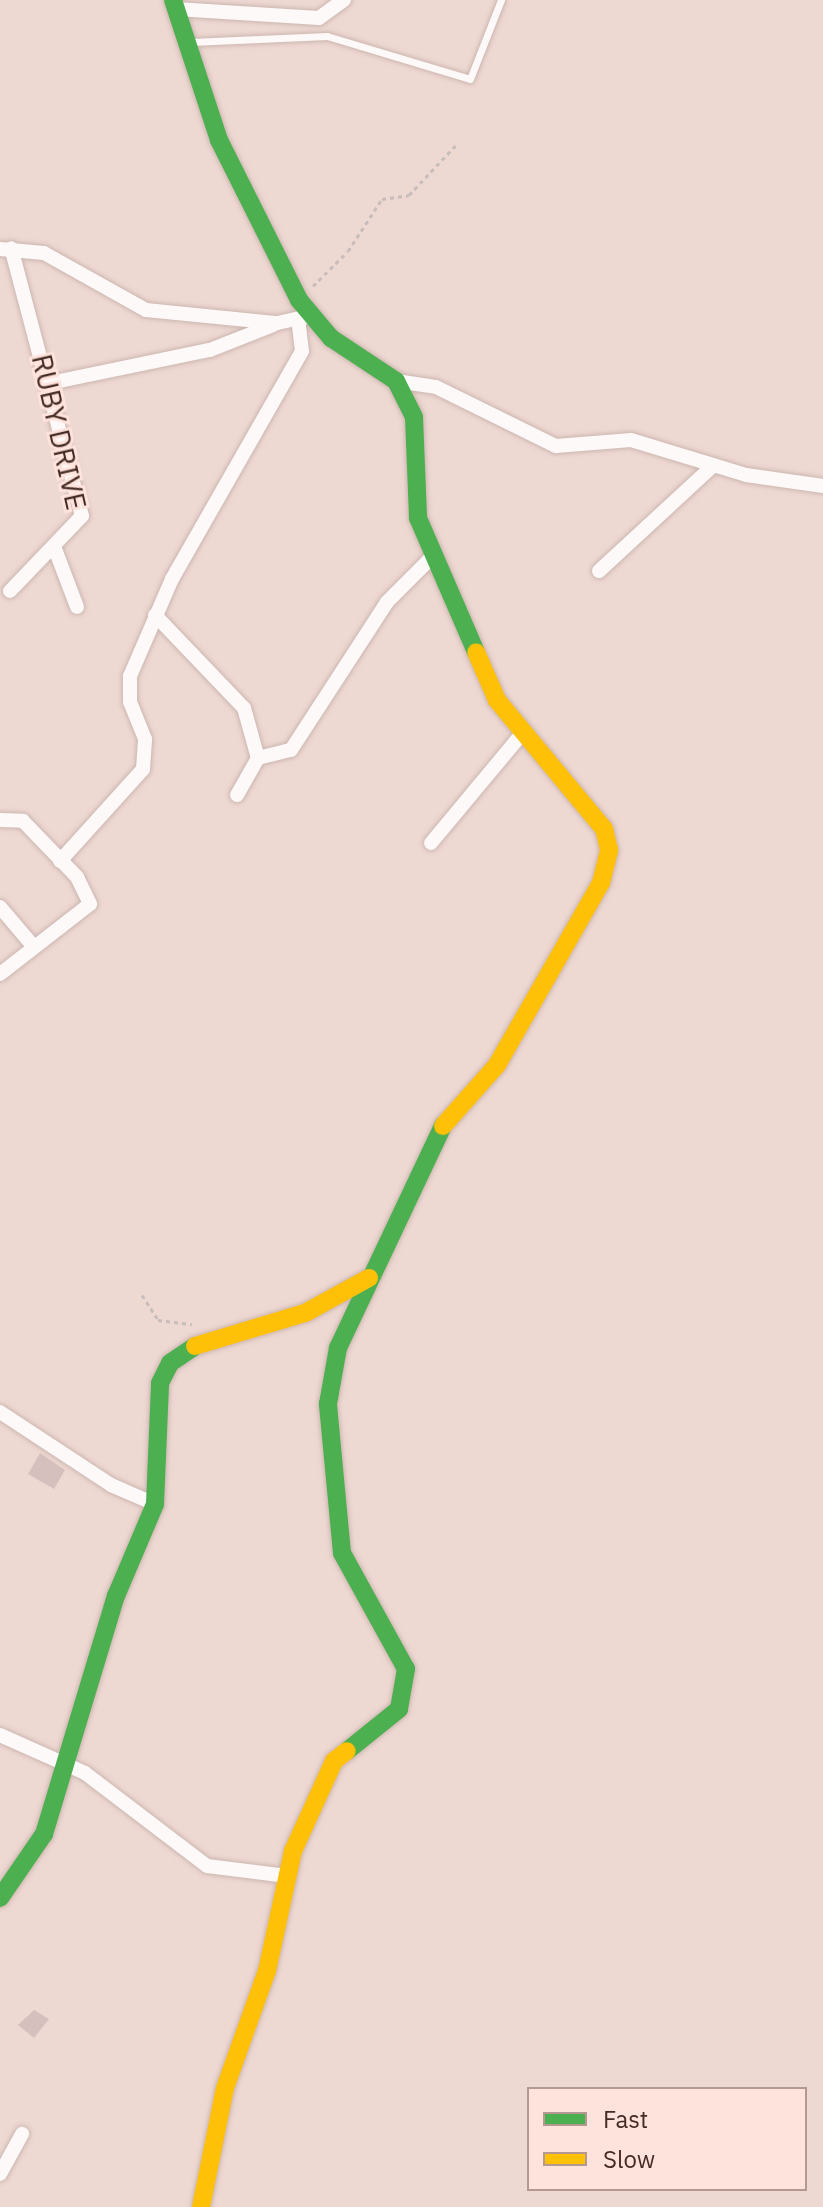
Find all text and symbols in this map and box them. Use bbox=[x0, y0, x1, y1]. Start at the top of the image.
street label: RUBY DRIVE bbox=[25, 351, 93, 513]
legend bbox=[527, 2087, 807, 2191]
text: Fast bbox=[603, 2103, 648, 2135]
text: Slow bbox=[603, 2143, 655, 2175]

